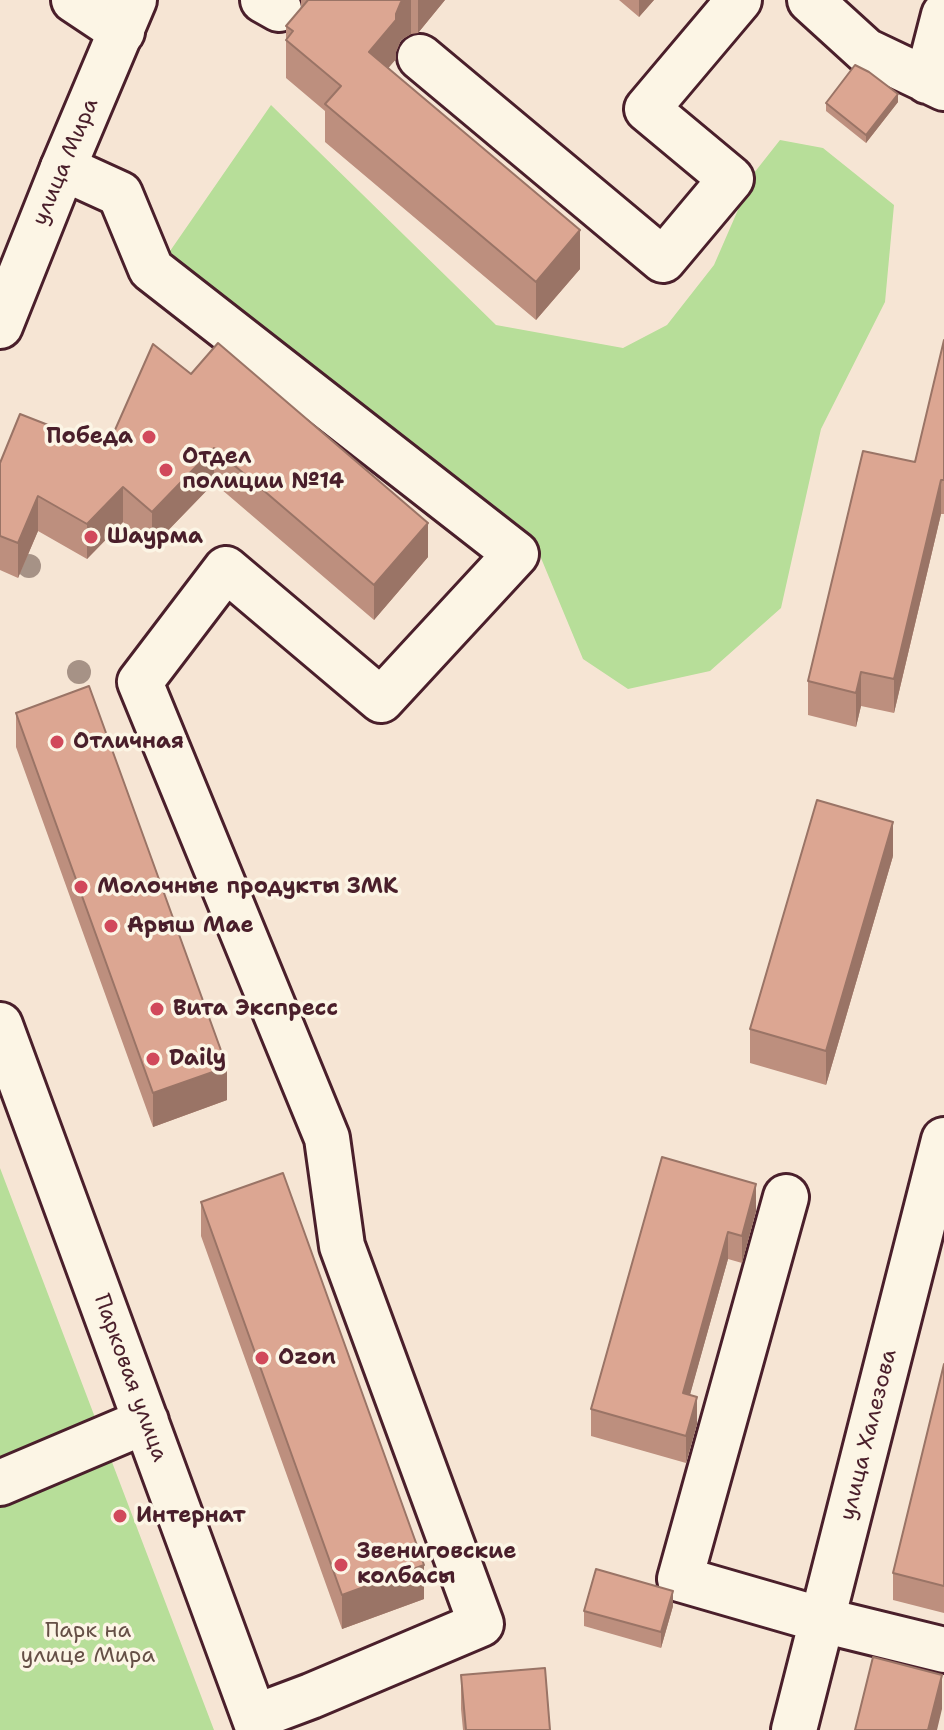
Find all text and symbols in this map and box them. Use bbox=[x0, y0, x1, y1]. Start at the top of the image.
street label: улица Мира bbox=[27, 94, 105, 230]
place label: Победа bbox=[46, 424, 133, 450]
marker: Победа bbox=[140, 428, 158, 446]
place label: Отдел полиции №14 bbox=[182, 444, 344, 496]
marker: Отдел полиции №14 bbox=[157, 461, 175, 479]
place label: Шаурма bbox=[107, 524, 203, 550]
marker: Шаурма bbox=[82, 528, 100, 546]
place label: Отличная bbox=[73, 729, 184, 755]
marker: Отличная bbox=[48, 733, 66, 751]
place label: Молочные продукты ЗМК bbox=[97, 874, 398, 900]
marker: Молочные продукты ЗМК bbox=[72, 878, 90, 896]
place label: Арыш Мае bbox=[127, 913, 254, 939]
marker: Арыш Мае bbox=[102, 917, 120, 935]
place label: Вита Экспресс bbox=[173, 996, 338, 1022]
marker: Вита Экспресс bbox=[148, 1000, 166, 1018]
place label: Daily bbox=[169, 1046, 226, 1072]
marker: Daily bbox=[144, 1050, 162, 1068]
street label: Парковая улица bbox=[87, 1291, 173, 1465]
place label: Ozon bbox=[278, 1345, 336, 1371]
street label: улица Халезова bbox=[835, 1347, 903, 1523]
marker: Ozon bbox=[253, 1349, 271, 1367]
place label: Интернат bbox=[136, 1503, 246, 1529]
marker: Интернат bbox=[111, 1507, 129, 1525]
place label: Звениговские колбасы bbox=[357, 1539, 516, 1590]
marker: Звениговские колбасы bbox=[332, 1556, 350, 1574]
park label: Парк на улице Мира bbox=[21, 1618, 155, 1670]

